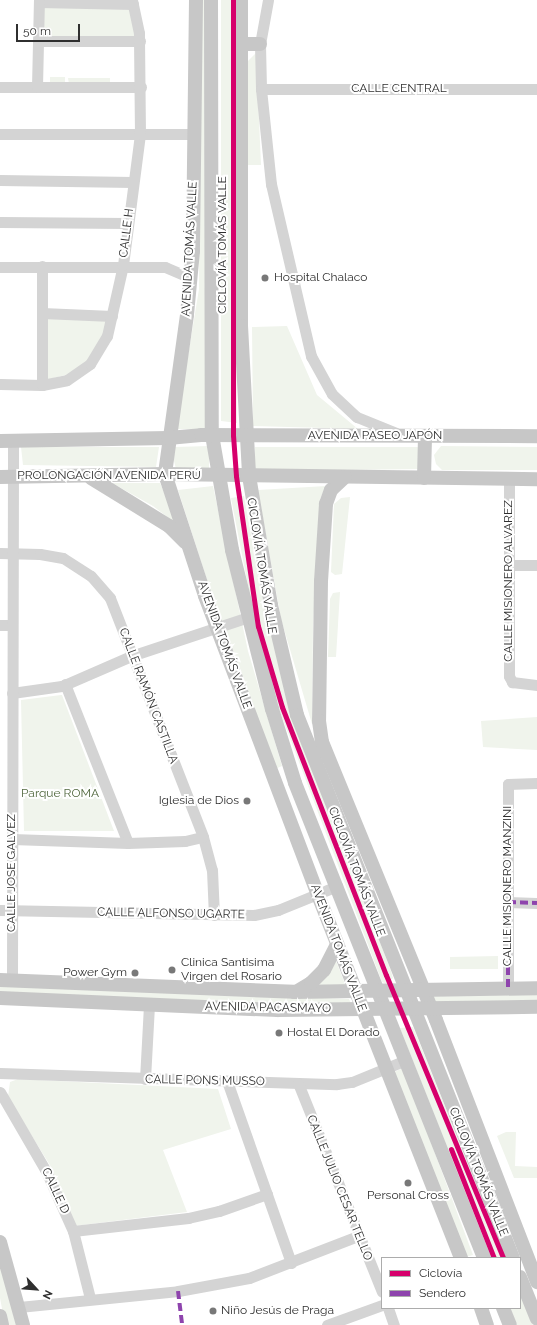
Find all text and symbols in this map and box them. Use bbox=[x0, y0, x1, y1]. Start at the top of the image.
scale bar bbox=[18, 16, 82, 42]
text: 50 m bbox=[23, 24, 51, 38]
street label: CALLE CENTRAL bbox=[351, 82, 447, 96]
street label: CICLOVÍA TOMÁS VALLE bbox=[216, 176, 230, 314]
street label: AVENIDA TOMÁS VALLE bbox=[179, 181, 201, 317]
street label: CALLE H bbox=[117, 208, 137, 258]
place label: Hospital Chalaco bbox=[274, 271, 368, 285]
marker: Hospital Chalaco bbox=[259, 272, 271, 284]
street label: AVENIDA PASEO JAPÓN bbox=[307, 429, 443, 443]
street label: PROLONGACIÓN AVENIDA PERÚ bbox=[17, 469, 201, 483]
street label: CICLOVÍA TOMÁS VALLE bbox=[243, 496, 279, 636]
street label: CALLE MISIONERO ALVAREZ bbox=[502, 500, 516, 662]
street label: AVENIDA TOMÁS VALLE bbox=[194, 578, 254, 712]
street label: CALLE RAMÓN CASTILLA bbox=[115, 626, 181, 766]
park label: Parque ROMA bbox=[21, 787, 99, 801]
place label: Iglesia de Dios bbox=[159, 794, 239, 808]
marker: Iglesia de Dios bbox=[242, 796, 252, 806]
street label: CICLOVÍA TOMÁS VALLE bbox=[324, 805, 388, 939]
street label: CALLE MISIONERO MANZINI bbox=[501, 806, 515, 966]
street label: CALLE JOSE GALVEZ bbox=[5, 814, 19, 932]
street label: AVENIDA TOMÁS VALLE bbox=[307, 882, 369, 1014]
street label: CALLE ALFONSO UGARTE bbox=[97, 906, 245, 922]
place label: Clinica Santisima Virgen del Rosario bbox=[181, 956, 282, 984]
marker: Clinica Santisima Virgen del Rosario bbox=[166, 964, 178, 976]
place label: Power Gym bbox=[63, 966, 127, 980]
marker: Power Gym bbox=[130, 968, 140, 978]
street label: AVENIDA PACASMAYO bbox=[205, 1000, 331, 1016]
place label: Hostal El Dorado bbox=[287, 1026, 380, 1040]
marker: Hostal El Dorado bbox=[274, 1028, 284, 1038]
street label: CALLE PONS MUSSO bbox=[145, 1073, 265, 1089]
street label: CICLOVÍA TOMÁS VALLE bbox=[445, 1105, 511, 1239]
street label: CALLE JULIO CESAR TELLO bbox=[303, 1113, 375, 1263]
street label: CALLE D bbox=[38, 1166, 72, 1216]
marker: Personal Cross bbox=[403, 1178, 413, 1188]
place label: Personal Cross bbox=[367, 1189, 449, 1203]
legend bbox=[381, 1257, 521, 1309]
text: Ciclovía bbox=[419, 1266, 462, 1280]
north arrow bbox=[16, 1269, 56, 1309]
text: Sendero bbox=[419, 1286, 466, 1300]
text: N bbox=[40, 1288, 55, 1301]
place label: Niño Jesús de Praga bbox=[221, 1304, 334, 1318]
marker: Niño Jesús de Praga bbox=[208, 1306, 218, 1316]

